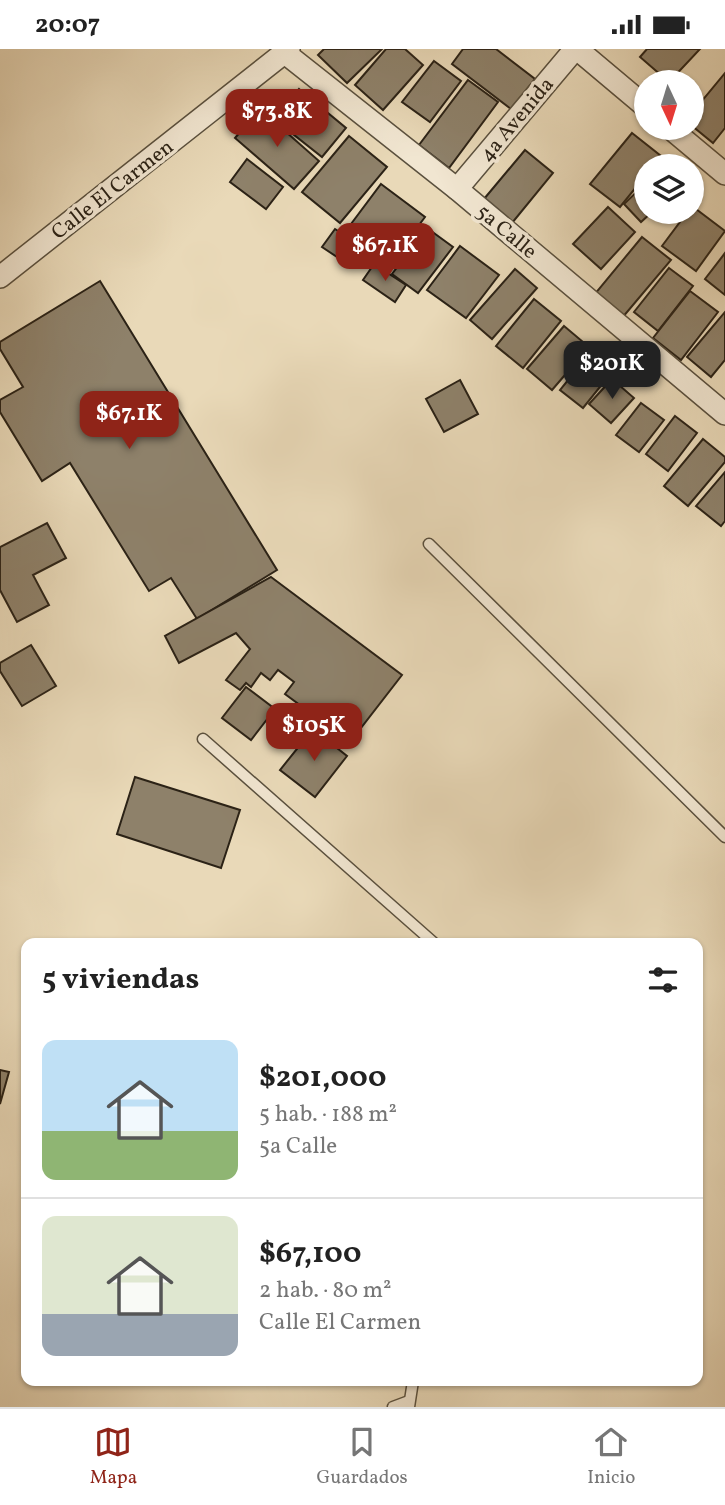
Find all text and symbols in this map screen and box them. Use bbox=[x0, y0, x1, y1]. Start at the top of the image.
text: 20:07 bbox=[35, 7, 100, 43]
north arrow bbox=[634, 70, 704, 140]
map controls bbox=[634, 70, 704, 224]
street label: 4a Avenida bbox=[473, 71, 561, 169]
pin: $73.8K bbox=[220, 90, 334, 149]
text: $73.8K bbox=[242, 96, 312, 128]
street label: Calle El Carmen bbox=[46, 133, 180, 247]
button: layers bbox=[634, 154, 704, 224]
street label: 5a Calle bbox=[469, 198, 543, 266]
pin: $67.1K bbox=[328, 223, 442, 283]
text: $67.1K bbox=[352, 230, 418, 262]
pin: $201K bbox=[563, 341, 661, 401]
text: $201K bbox=[580, 348, 644, 380]
pin: $67.1K bbox=[72, 391, 186, 451]
text: $67.1K bbox=[96, 398, 162, 430]
pin: $105K bbox=[265, 703, 363, 763]
text: $105K bbox=[282, 710, 346, 742]
text: 5 viviendas bbox=[42, 959, 199, 1001]
icon: filters bbox=[644, 961, 682, 999]
text: $201,000 bbox=[259, 1057, 386, 1099]
icon: home bbox=[98, 1068, 182, 1152]
text: 5 hab. · 188 m² bbox=[259, 1099, 397, 1131]
text: 5a Calle bbox=[259, 1131, 337, 1163]
text: $67,100 bbox=[259, 1233, 362, 1275]
icon: home bbox=[98, 1244, 182, 1328]
text: 2 hab. · 80 m² bbox=[259, 1275, 392, 1307]
text: Calle El Carmen bbox=[259, 1307, 421, 1339]
tab: Mapa bbox=[90, 1423, 137, 1491]
tab: Guardados bbox=[317, 1423, 408, 1491]
tab: Inicio bbox=[587, 1423, 635, 1491]

